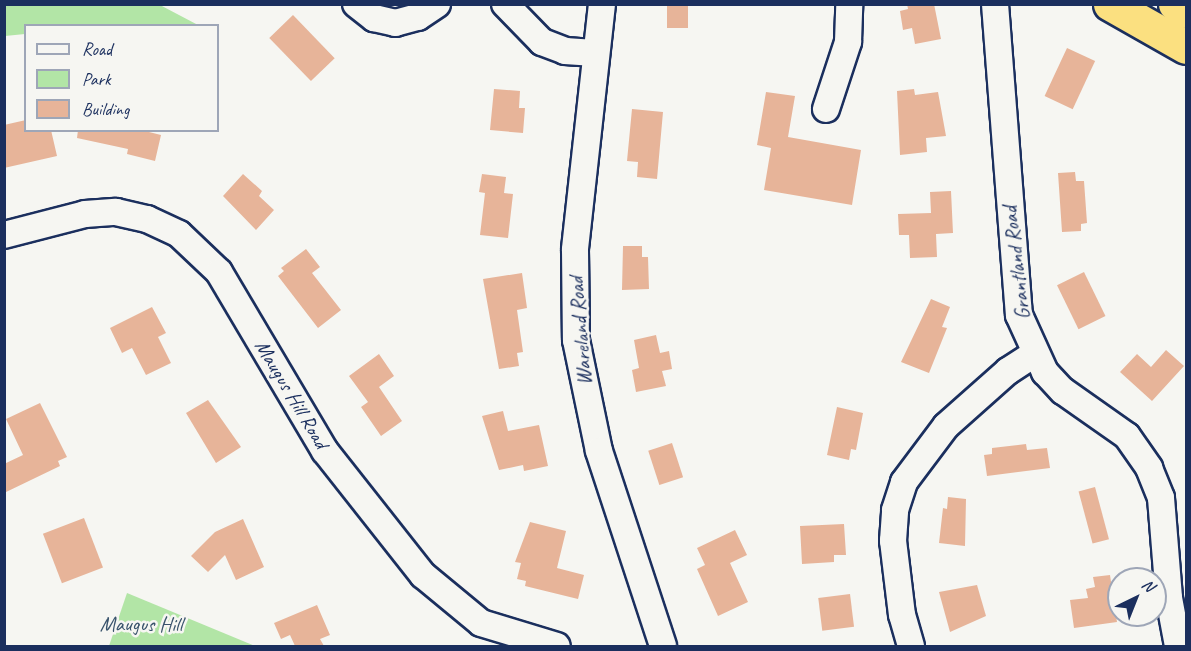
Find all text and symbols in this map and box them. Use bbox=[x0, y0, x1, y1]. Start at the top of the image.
legend bbox=[24, 24, 219, 132]
text: Road bbox=[82, 38, 112, 60]
text: Park bbox=[82, 68, 111, 90]
text: Building bbox=[82, 98, 129, 120]
street label: Grantland Road bbox=[997, 205, 1035, 321]
street label: Wareland Road bbox=[563, 276, 597, 386]
street label: Maugus Hill Road bbox=[250, 335, 334, 453]
north arrow bbox=[1107, 567, 1167, 627]
text: N bbox=[1137, 575, 1158, 596]
park label: Maugus Hill bbox=[100, 611, 182, 637]

